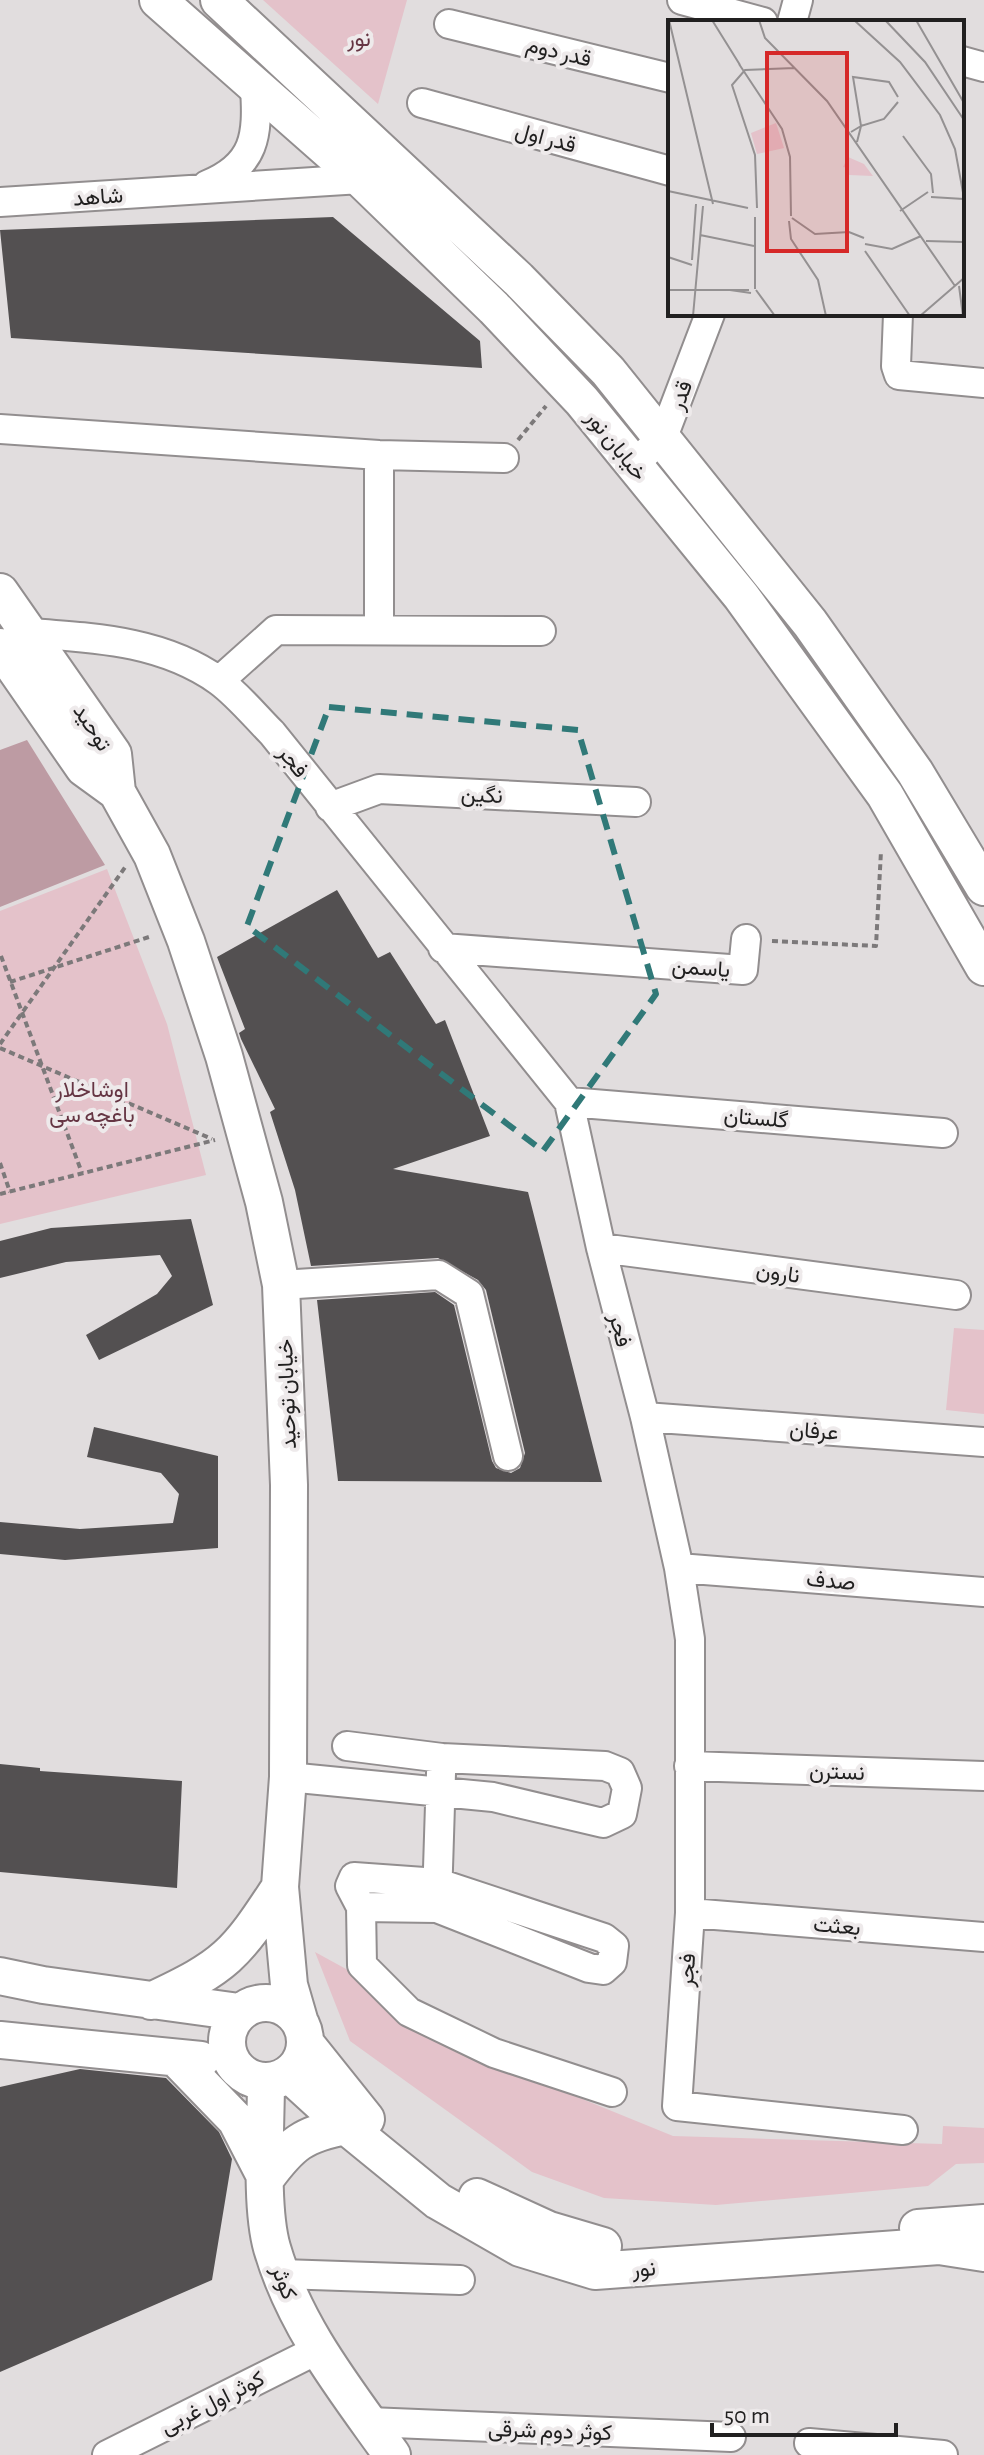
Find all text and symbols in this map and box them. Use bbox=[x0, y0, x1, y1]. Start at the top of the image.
inset map bbox=[668, 20, 964, 316]
park label: نور bbox=[346, 28, 371, 52]
street label: قدر دوم bbox=[523, 33, 594, 74]
street label: قدر اول bbox=[512, 119, 578, 159]
street label: شاهد bbox=[72, 184, 124, 210]
street label: قدر bbox=[665, 378, 698, 415]
street label: خیابان نور bbox=[579, 406, 651, 486]
street label: توحید bbox=[67, 700, 115, 756]
street label: فجر bbox=[272, 741, 312, 783]
street label: نگین bbox=[460, 783, 504, 809]
street label: یاسمن bbox=[671, 955, 731, 983]
park label: اوشاخلار باغچه سی bbox=[49, 1079, 135, 1129]
street label: گلستان bbox=[723, 1104, 789, 1133]
street label: نارون bbox=[754, 1259, 801, 1289]
street label: فجر bbox=[603, 1310, 635, 1350]
street label: خیابان توحید bbox=[274, 1338, 302, 1449]
street label: عرفان bbox=[788, 1418, 839, 1446]
street label: صدف bbox=[805, 1568, 856, 1594]
street label: نسترن bbox=[809, 1760, 865, 1786]
street label: بعثت bbox=[812, 1913, 861, 1940]
street label: فجر bbox=[675, 1953, 701, 1989]
street label: نور bbox=[631, 2257, 657, 2283]
street label: کوثر bbox=[265, 2261, 301, 2303]
street label: کوثر اول غربی bbox=[157, 2367, 269, 2440]
scale bar bbox=[712, 2387, 896, 2437]
text: 50 m bbox=[724, 2404, 770, 2428]
street label: کوثر دوم شرقی bbox=[487, 2418, 613, 2447]

